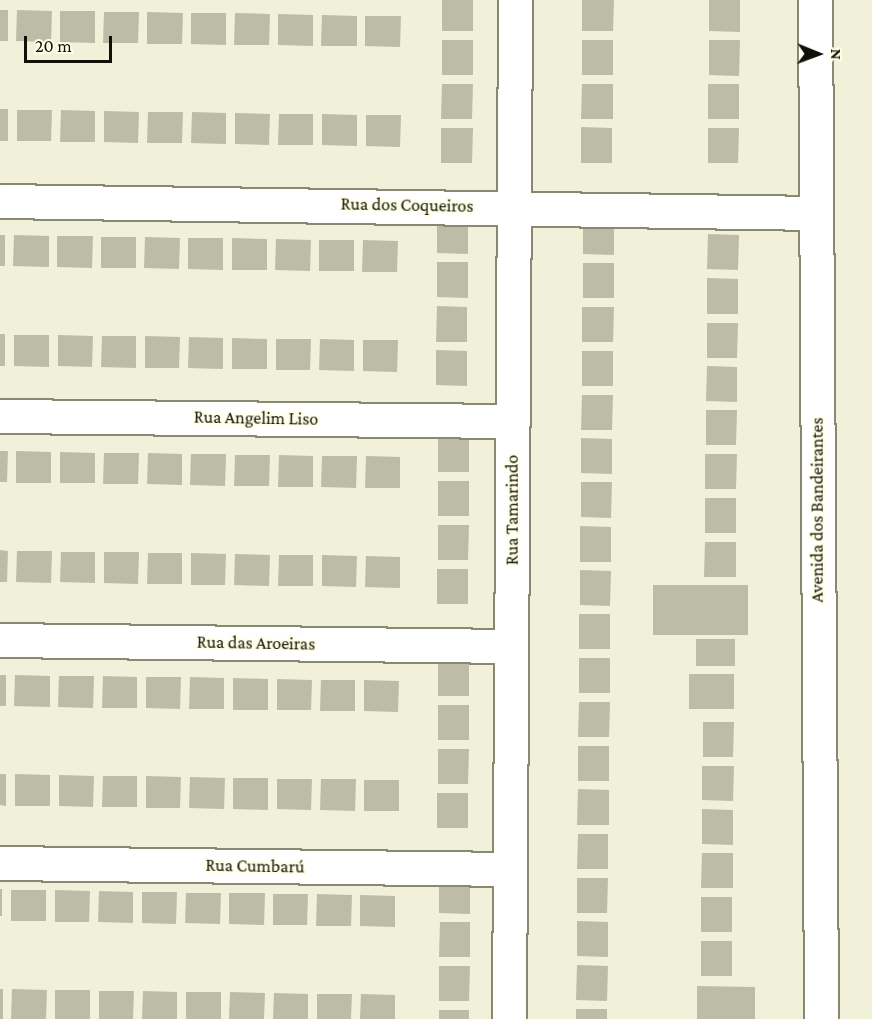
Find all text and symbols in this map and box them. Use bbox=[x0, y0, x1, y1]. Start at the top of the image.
scale bar bbox=[27, 24, 116, 62]
north arrow bbox=[788, 24, 848, 84]
text: 20 m bbox=[35, 36, 72, 56]
text: N bbox=[828, 49, 845, 60]
street label: Rua dos Coqueiros bbox=[340, 193, 474, 217]
street label: Rua Angelim Liso bbox=[194, 406, 318, 430]
street label: Avenida dos Bandeirantes bbox=[806, 417, 828, 603]
street label: Rua Tamarindo bbox=[501, 455, 523, 565]
street label: Rua das Aroeiras bbox=[197, 631, 315, 655]
street label: Rua Cumbarú bbox=[205, 854, 305, 878]

